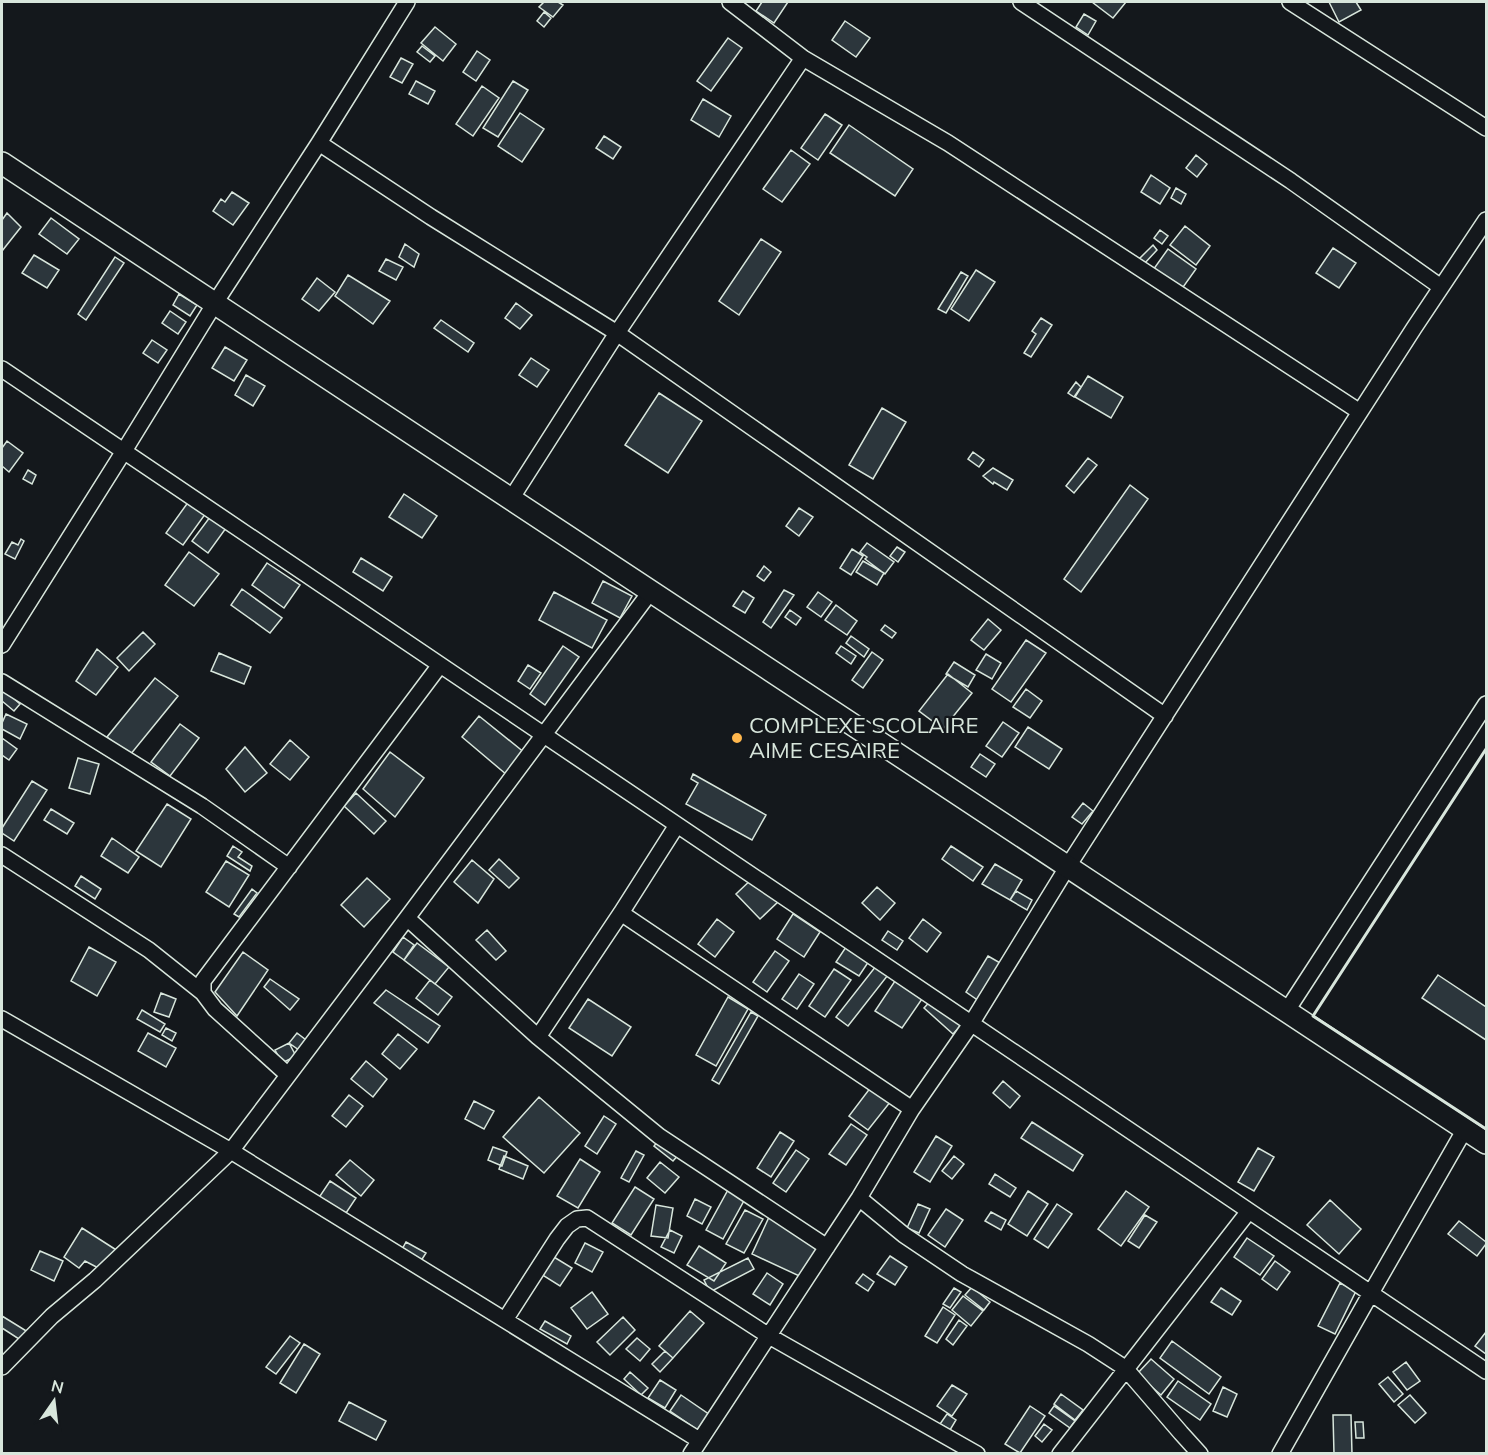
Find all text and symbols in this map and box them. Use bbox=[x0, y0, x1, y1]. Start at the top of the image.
place label: COMPLEXE SCOLAIRE AIME CESAIRE bbox=[749, 711, 978, 764]
marker: COMPLEXE SCOLAIRE AIME CESAIRE bbox=[730, 731, 744, 745]
north arrow bbox=[24, 1371, 84, 1431]
text: N bbox=[49, 1375, 66, 1398]

